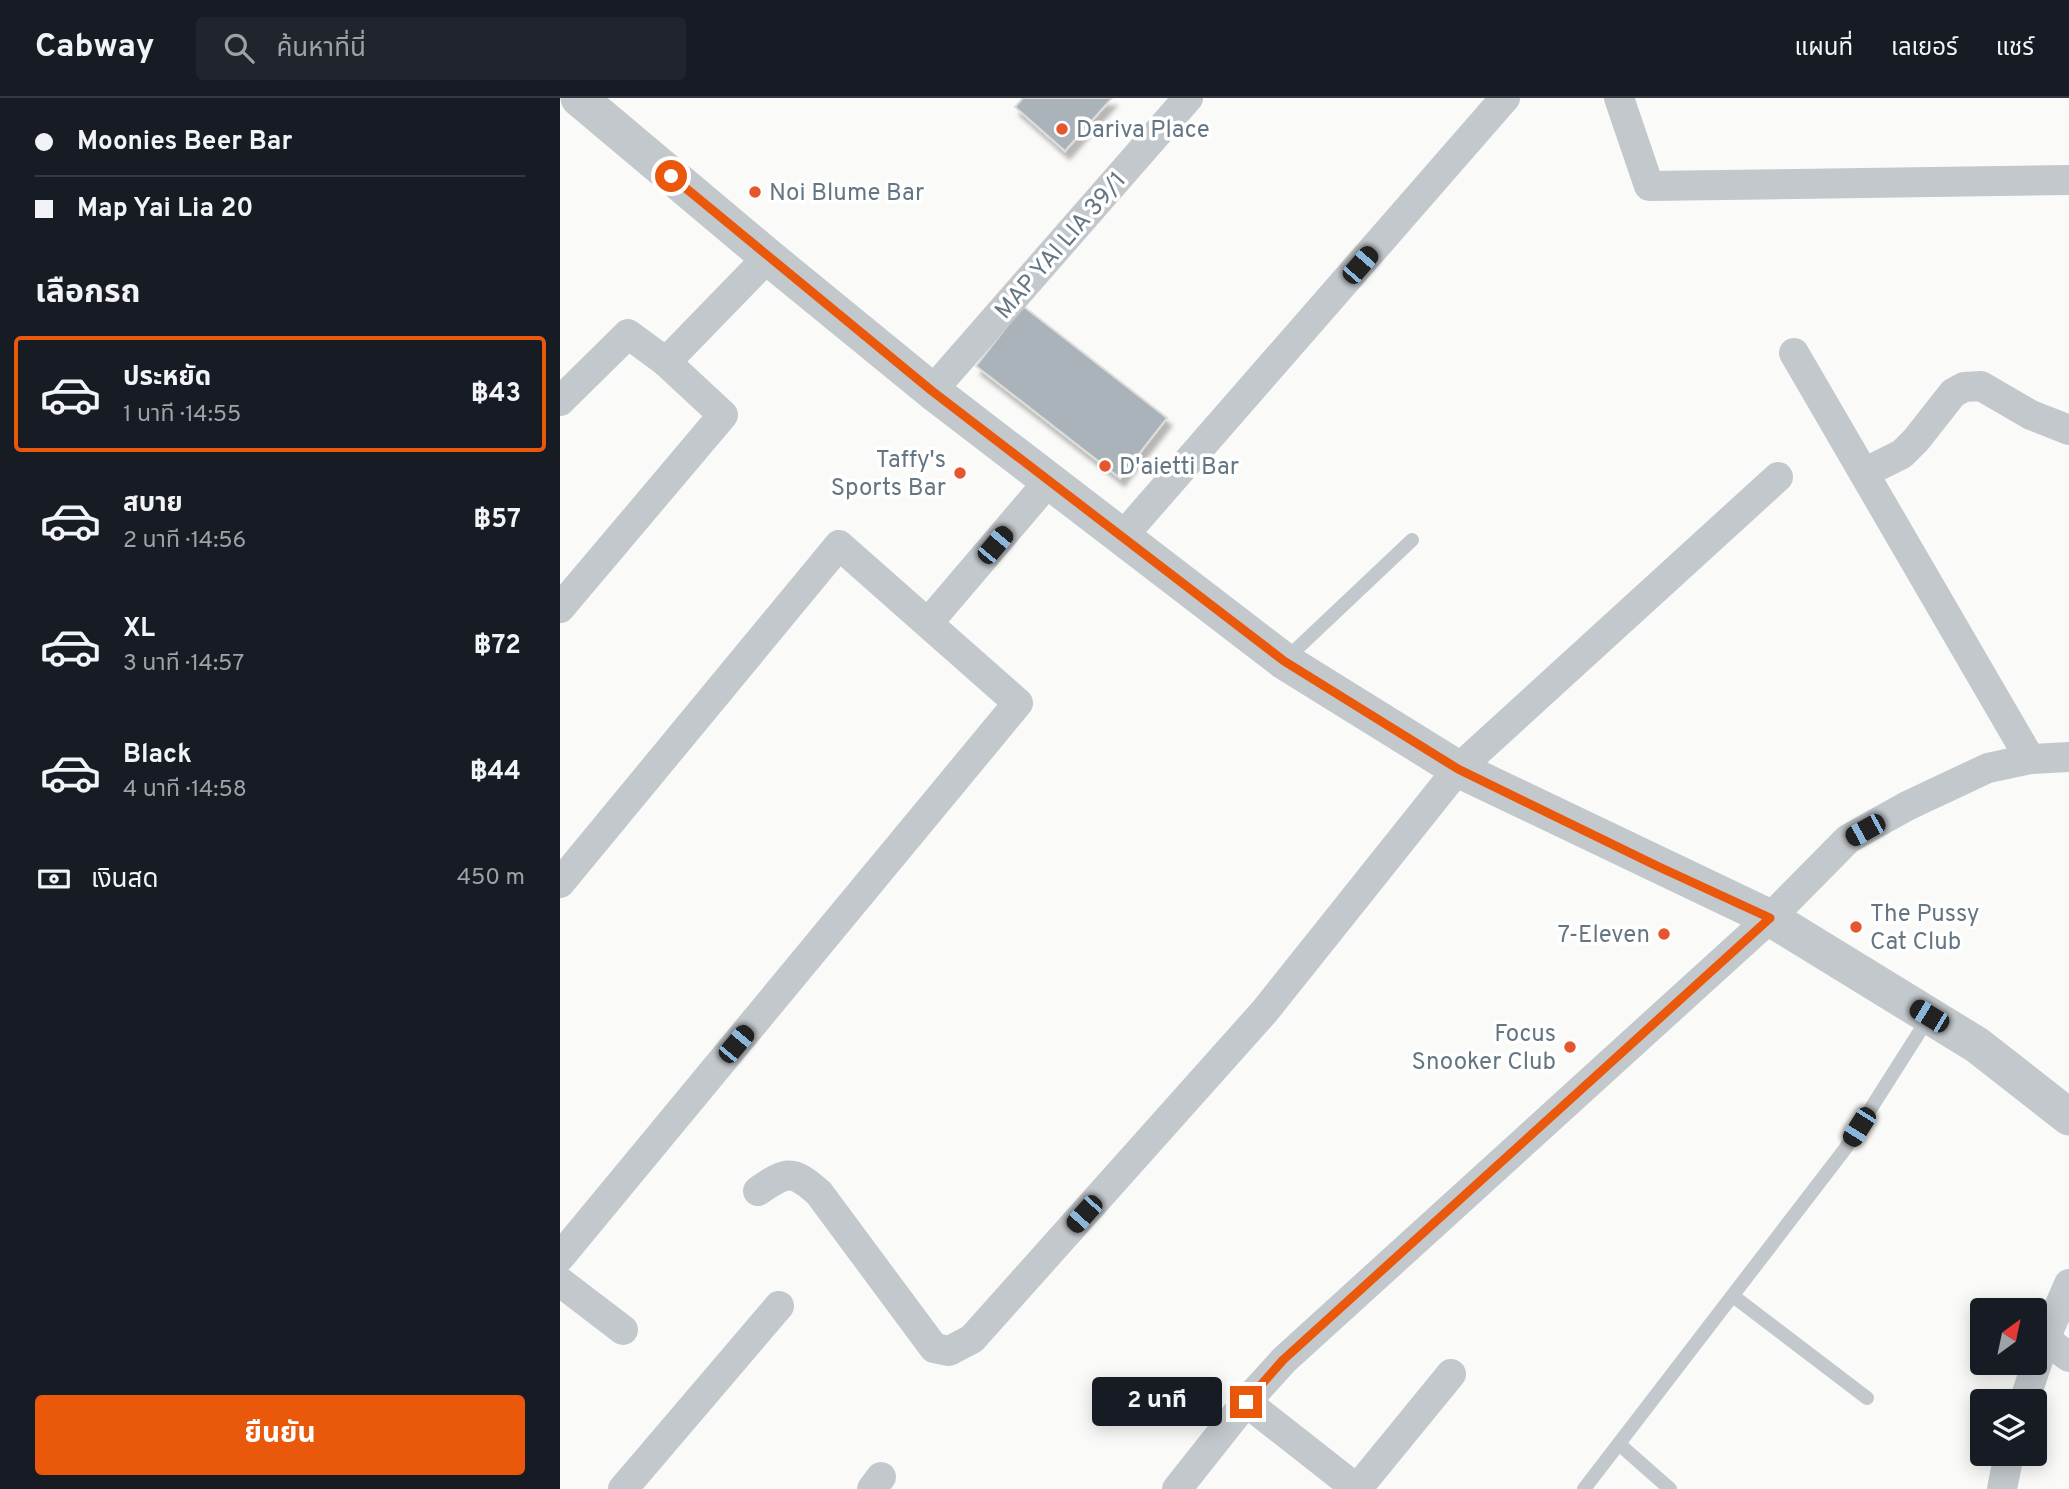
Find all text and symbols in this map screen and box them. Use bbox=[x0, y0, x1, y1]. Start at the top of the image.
search box bbox=[196, 17, 686, 80]
text: Cabway bbox=[35, 27, 154, 69]
icon: search bbox=[220, 29, 258, 67]
text: ค้นหาที่นี่ bbox=[276, 33, 366, 66]
text: แผนที่ bbox=[1795, 34, 1853, 64]
text: เลเยอร์ bbox=[1891, 34, 1958, 64]
text: แชร์ bbox=[1996, 34, 2034, 64]
place label: Dariva Place bbox=[1076, 116, 1210, 146]
marker: Dariva Place bbox=[1054, 121, 1070, 137]
text: Moonies Beer Bar bbox=[77, 126, 292, 159]
route start bbox=[655, 160, 687, 192]
street label: MAP YAI LIA 39/1 bbox=[989, 166, 1134, 326]
place label: Noi Blume Bar bbox=[769, 179, 924, 209]
marker: Noi Blume Bar bbox=[747, 184, 763, 200]
text: Map Yai Lia 20 bbox=[77, 193, 253, 226]
car bbox=[1339, 242, 1382, 288]
text: เลือกรถ bbox=[35, 274, 140, 314]
text: ประหยัด bbox=[123, 362, 211, 395]
icon: car bbox=[39, 363, 102, 426]
text: ฿43 bbox=[471, 378, 521, 411]
text: 1 นาที · 14:55 bbox=[123, 401, 241, 430]
place label: Taffy's Sports Bar bbox=[831, 446, 946, 504]
place label: D'aietti Bar bbox=[1119, 453, 1239, 483]
marker: D'aietti Bar bbox=[1097, 458, 1113, 474]
marker: Taffy's Sports Bar bbox=[952, 465, 968, 481]
text: สบาย bbox=[123, 488, 183, 521]
icon: car bbox=[39, 489, 102, 552]
text: ฿57 bbox=[473, 504, 521, 537]
car bbox=[974, 522, 1017, 568]
text: 2 นาที · 14:56 bbox=[123, 527, 246, 556]
text: XL bbox=[123, 613, 155, 646]
icon: car bbox=[39, 615, 102, 678]
text: ฿72 bbox=[474, 630, 521, 663]
text: 3 นาที · 14:57 bbox=[123, 650, 244, 679]
text: Black bbox=[123, 739, 192, 772]
icon: car bbox=[39, 741, 102, 804]
text: ฿44 bbox=[470, 756, 521, 789]
text: 4 นาที · 14:58 bbox=[123, 776, 247, 805]
car bbox=[1842, 811, 1889, 849]
icon: cash bbox=[35, 860, 73, 898]
text: เงินสด bbox=[91, 864, 158, 897]
text: 450 m bbox=[457, 864, 525, 893]
place label: The Pussy Cat Club bbox=[1870, 900, 1979, 958]
marker: The Pussy Cat Club bbox=[1848, 919, 1864, 935]
place label: 7-Eleven bbox=[1557, 921, 1650, 951]
marker: 7-Eleven bbox=[1656, 926, 1672, 942]
car bbox=[1906, 996, 1953, 1036]
place label: Focus Snooker Club bbox=[1412, 1020, 1556, 1078]
car bbox=[715, 1021, 758, 1067]
marker: Focus Snooker Club bbox=[1562, 1039, 1578, 1055]
car bbox=[1839, 1104, 1880, 1150]
car bbox=[1063, 1191, 1106, 1237]
north arrow bbox=[1970, 1298, 2048, 1376]
map controls bbox=[1970, 1298, 2047, 1466]
callout: 2 นาที bbox=[1092, 1378, 1222, 1426]
route end bbox=[1230, 1386, 1262, 1418]
text: 2 นาที bbox=[1127, 1387, 1187, 1416]
button: layers bbox=[1970, 1389, 2047, 1466]
button: ยืนยัน bbox=[35, 1395, 525, 1475]

